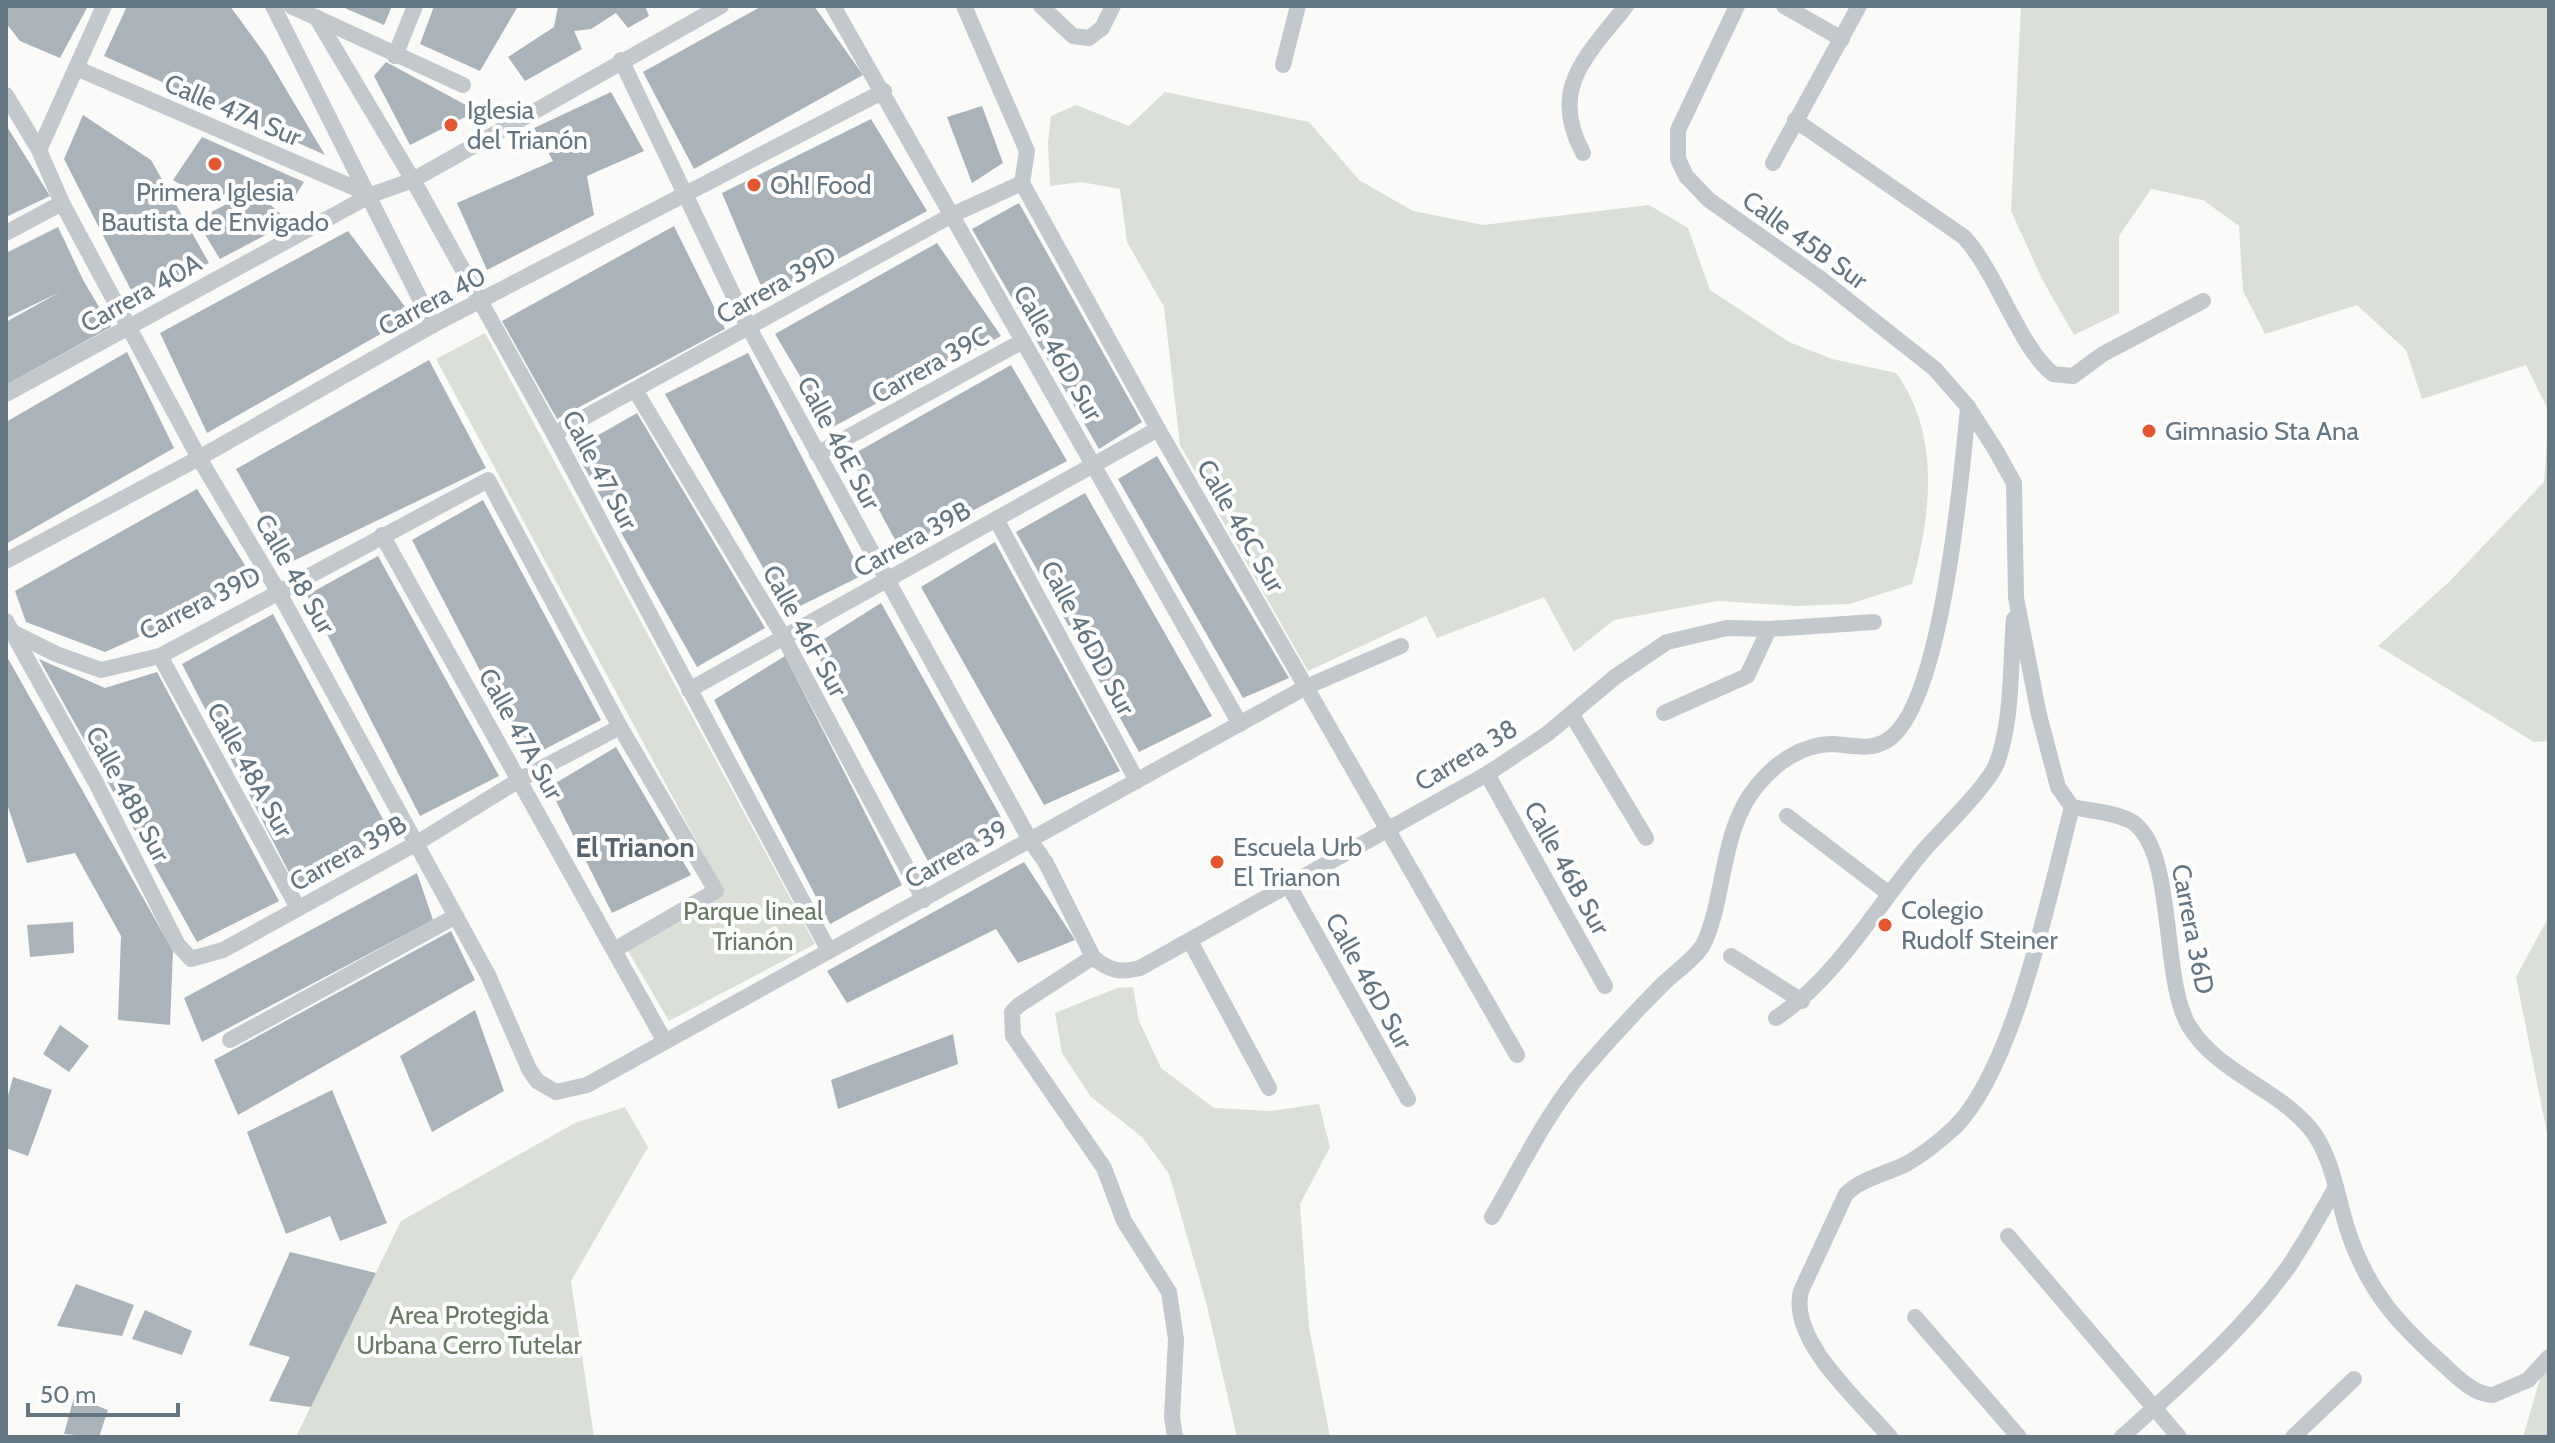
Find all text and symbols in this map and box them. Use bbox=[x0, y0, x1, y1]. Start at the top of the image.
street label: Calle 47A Sur bbox=[160, 67, 307, 153]
place label: Iglesia del Trianón bbox=[467, 94, 588, 156]
marker: Iglesia del Trianón bbox=[442, 116, 460, 134]
marker: Primera Iglesia Bautista de Envigado bbox=[206, 155, 224, 173]
place label: Oh! Food bbox=[770, 169, 871, 201]
place label: Primera Iglesia Bautista de Envigado bbox=[101, 176, 329, 238]
marker: Oh! Food bbox=[745, 176, 763, 194]
street label: Calle 45B Sur bbox=[1736, 184, 1875, 297]
street label: Carrera 39D bbox=[711, 239, 841, 331]
street label: Carrera 40A bbox=[75, 247, 207, 339]
street label: Carrera 40 bbox=[373, 259, 491, 343]
street label: Calle 46D Sur bbox=[1006, 280, 1110, 427]
street label: Carrera 39C bbox=[866, 320, 994, 410]
street label: Calle 46E Sur bbox=[790, 371, 888, 516]
street label: Calle 47 Sur bbox=[555, 405, 645, 536]
place label: Gimnasio Sta Ana bbox=[2165, 415, 2360, 447]
marker: Gimnasio Sta Ana bbox=[2140, 422, 2158, 440]
street label: Calle 46C Sur bbox=[1190, 454, 1292, 599]
street label: Carrera 39B bbox=[848, 494, 976, 584]
street label: Calle 48 Sur bbox=[248, 508, 343, 640]
street label: Calle 46DD Sur bbox=[1034, 555, 1142, 721]
street label: Carrera 39D bbox=[134, 559, 266, 647]
street label: Calle 46F Sur bbox=[756, 559, 855, 703]
street label: Calle 47A Sur bbox=[472, 663, 571, 806]
street label: Calle 48A Sur bbox=[200, 697, 301, 844]
street label: Carrera 38 bbox=[1409, 712, 1523, 798]
street label: Calle 48B Sur bbox=[79, 721, 177, 868]
street label: Calle 46B Sur bbox=[1517, 796, 1617, 941]
street label: Carrera 39B bbox=[284, 808, 412, 898]
street label: Carrera 39 bbox=[899, 813, 1013, 895]
district label: El Trianon bbox=[575, 830, 695, 864]
place label: Escuela Urb El Trianon bbox=[1233, 831, 1362, 893]
marker: Escuela Urb El Trianon bbox=[1208, 853, 1226, 871]
street label: Carrera 36D bbox=[2165, 861, 2221, 997]
place label: Colegio Rudolf Steiner bbox=[1901, 894, 2058, 956]
park label: Parque lineal Trianón bbox=[683, 895, 823, 957]
street label: Calle 46D Sur bbox=[1318, 907, 1420, 1056]
marker: Colegio Rudolf Steiner bbox=[1876, 916, 1894, 934]
park label: Area Protegida Urbana Cerro Tutelar bbox=[356, 1299, 583, 1361]
scale bar bbox=[28, 1367, 178, 1417]
text: 50 m bbox=[40, 1380, 96, 1409]

